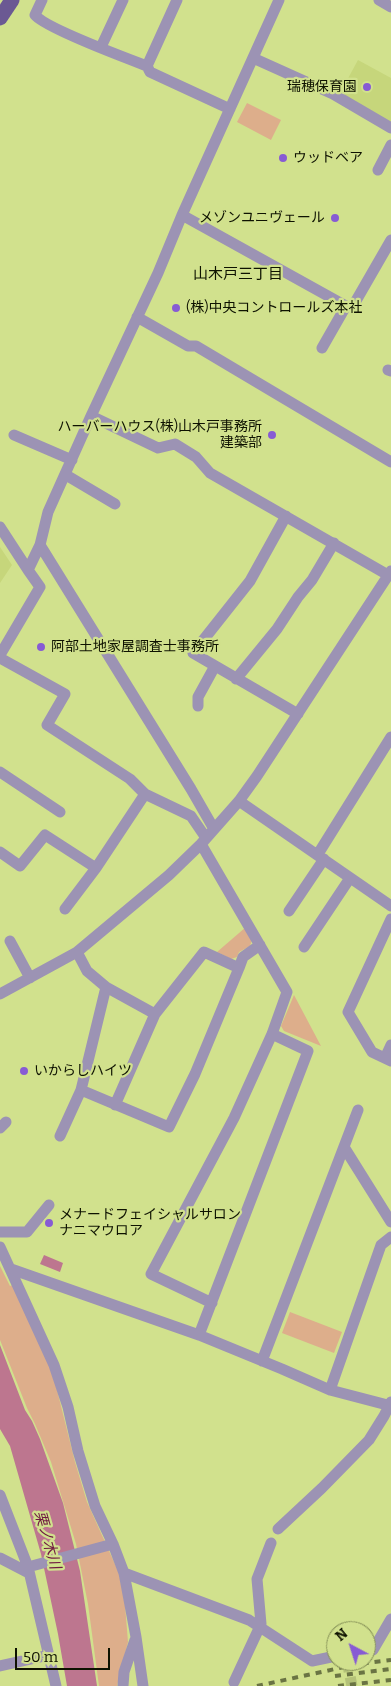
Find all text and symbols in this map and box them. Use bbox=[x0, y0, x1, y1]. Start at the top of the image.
place label: 瑞穂保育園 bbox=[287, 79, 357, 95]
marker: 瑞穂保育園 bbox=[361, 81, 373, 93]
place label: ウッドベア bbox=[293, 150, 363, 166]
marker: ウッドベア bbox=[277, 152, 289, 164]
place label: メゾンユニヴェール bbox=[199, 210, 325, 226]
marker: メゾンユニヴェール bbox=[329, 212, 341, 224]
district label: 山木戸三丁目 bbox=[193, 266, 283, 284]
place label: (株)中央コントロールズ本社 bbox=[186, 300, 363, 316]
marker: (株)中央コントロールズ本社 bbox=[170, 302, 182, 314]
place label: ハーバーハウス(株)山木戸事務所 建築部 bbox=[57, 419, 262, 452]
marker: ハーバーハウス(株)山木戸事務所 建築部 bbox=[266, 429, 278, 441]
place label: 阿部土地家屋調査士事務所 bbox=[51, 639, 219, 655]
marker: 阿部土地家屋調査士事務所 bbox=[35, 641, 47, 653]
place label: いからしハイツ bbox=[34, 1063, 132, 1079]
marker: いからしハイツ bbox=[18, 1065, 30, 1077]
place label: メナードフェイシャルサロン ナニマウロア bbox=[59, 1207, 241, 1240]
marker: メナードフェイシャルサロン ナニマウロア bbox=[43, 1217, 55, 1229]
water label: 栗ノ木川 bbox=[30, 1509, 64, 1571]
north arrow bbox=[326, 1621, 376, 1671]
text: N bbox=[332, 1625, 351, 1645]
scale bar bbox=[18, 1638, 112, 1670]
text: 50 m bbox=[23, 1648, 58, 1666]

